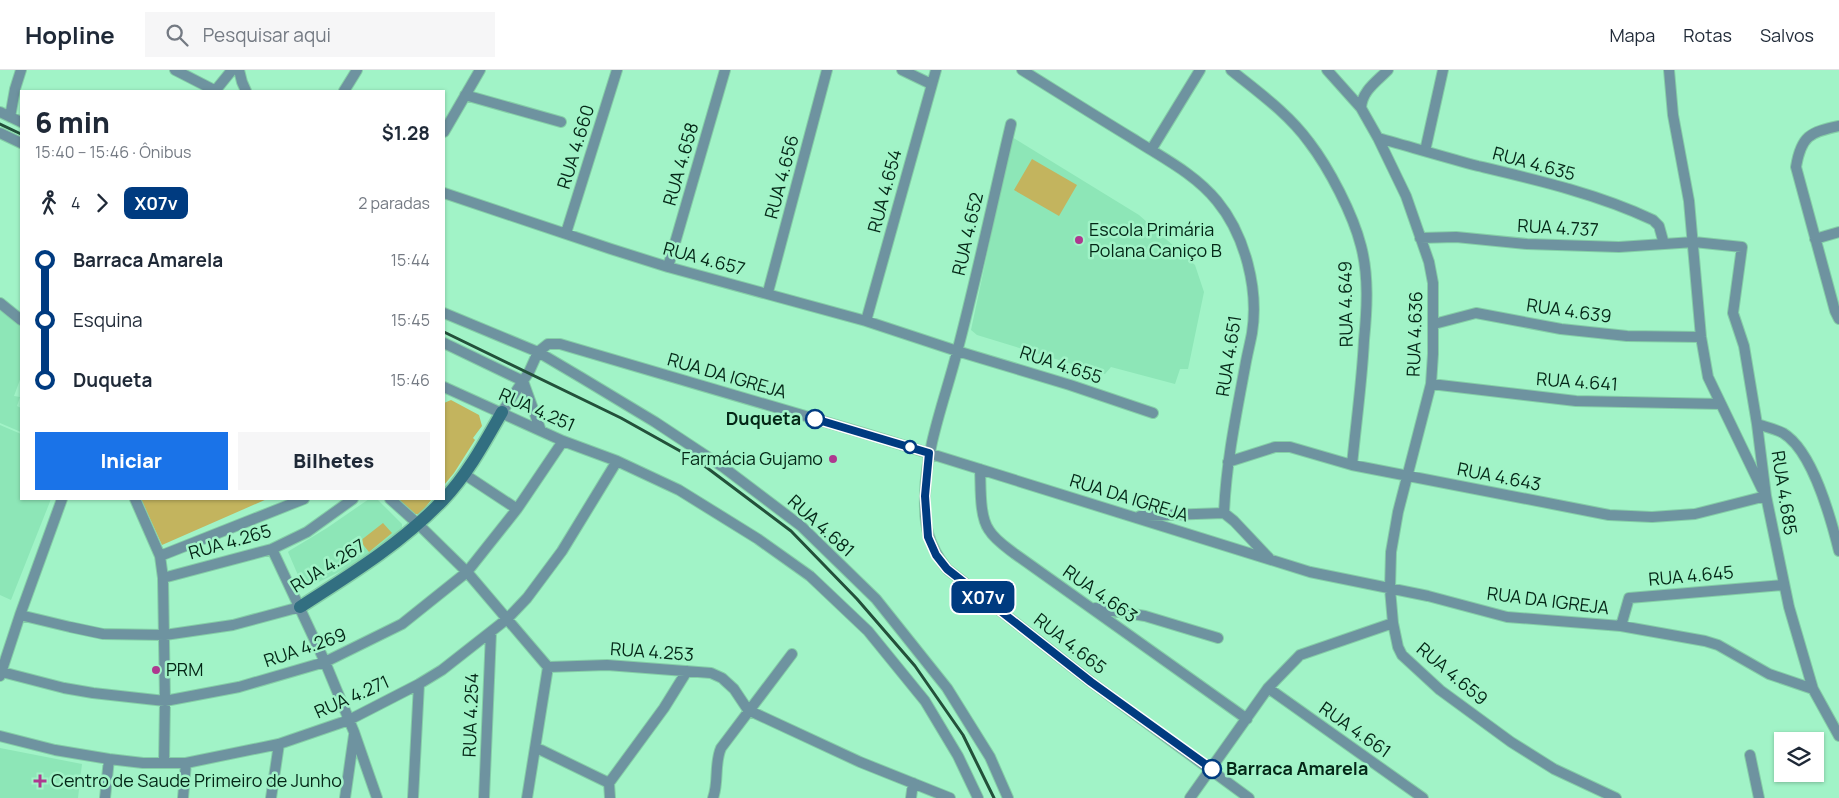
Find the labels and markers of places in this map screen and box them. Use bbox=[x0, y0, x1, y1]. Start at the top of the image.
place label: Escola Primária Polana Caniço B bbox=[1089, 217, 1222, 262]
marker: Escola Primária Polana Caniço B bbox=[1073, 234, 1085, 246]
place label: Duqueta bbox=[726, 406, 801, 430]
marker: Duqueta bbox=[805, 409, 825, 429]
unlabelled marker bbox=[903, 440, 917, 454]
place label: Farmácia Gujamo bbox=[681, 446, 823, 470]
marker: Farmácia Gujamo bbox=[827, 453, 839, 465]
place label: PRM bbox=[166, 657, 203, 681]
marker: PRM bbox=[150, 664, 162, 676]
place label: Barraca Amarela bbox=[1226, 756, 1368, 780]
marker: Barraca Amarela bbox=[1202, 759, 1222, 779]
place label: Centro de Saude Primeiro de Junho bbox=[51, 768, 342, 792]
marker: Centro de Saude Primeiro de Junho bbox=[33, 774, 47, 788]

